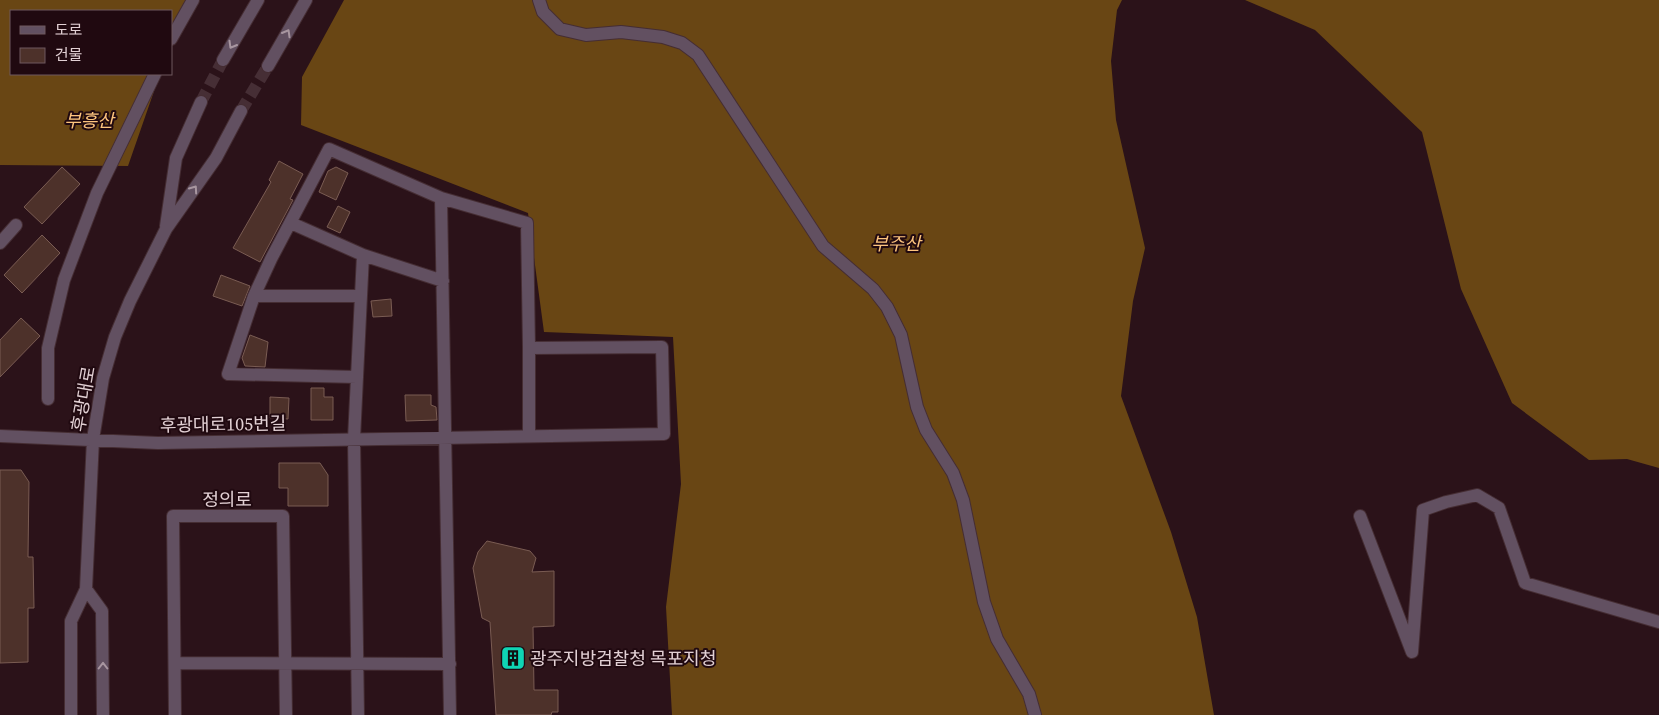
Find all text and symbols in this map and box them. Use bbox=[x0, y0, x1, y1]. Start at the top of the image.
legend bbox=[10, 10, 172, 75]
text: 도로 bbox=[55, 19, 83, 40]
one-way arrow bbox=[281, 30, 291, 39]
one-way arrow bbox=[228, 40, 238, 49]
text: 건물 bbox=[55, 44, 83, 65]
park label: 부흥산 bbox=[64, 108, 116, 133]
one-way arrow bbox=[188, 185, 197, 195]
park label: 부주산 bbox=[871, 231, 923, 256]
street label: 후광대로 bbox=[65, 364, 101, 434]
street label: 후광대로105번길 bbox=[160, 410, 286, 438]
street label: 정의로 bbox=[202, 487, 252, 512]
building icon: 광주지방검찰청 목포지청 bbox=[500, 645, 526, 671]
place label: 광주지방검찰청 목포지청 bbox=[530, 646, 716, 671]
one-way arrow bbox=[98, 662, 108, 670]

